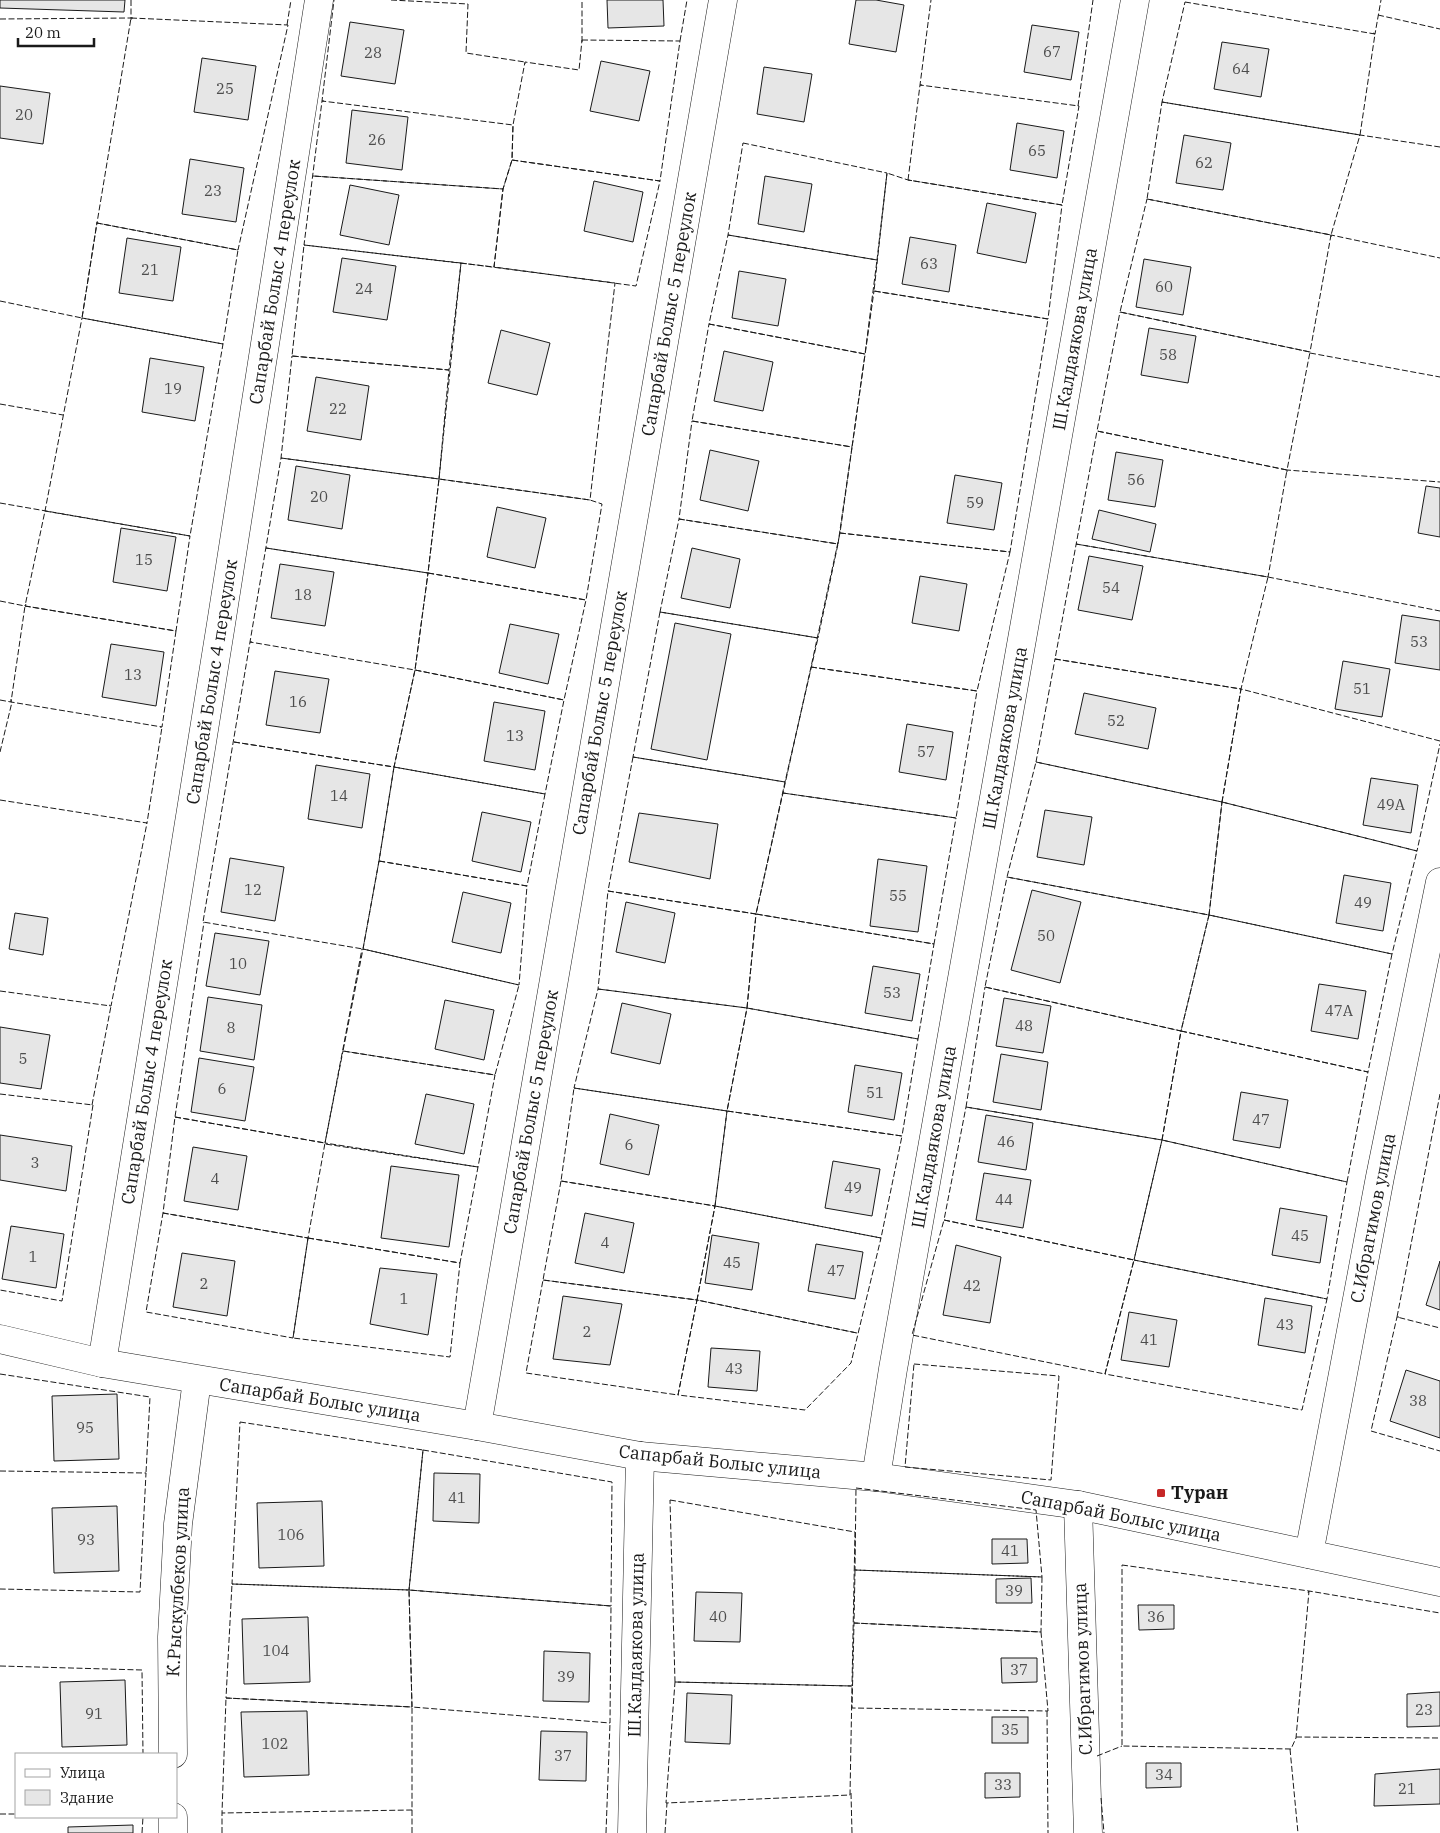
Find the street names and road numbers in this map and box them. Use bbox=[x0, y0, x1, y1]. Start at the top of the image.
street label: Сапарбай Болыс 4 переулок bbox=[244, 157, 305, 406]
street label: Сапарбай Болыс 5 переулок bbox=[636, 189, 701, 438]
street label: Ш.Калдаякова улица bbox=[1047, 246, 1102, 432]
street label: Сапарбай Болыс 4 переулок bbox=[181, 557, 242, 806]
street label: Сапарбай Болыс 5 переулок bbox=[567, 588, 632, 837]
street label: Ш.Калдаякова улица bbox=[977, 645, 1032, 831]
street label: Сапарбай Болыс 4 переулок bbox=[116, 957, 177, 1206]
street label: Сапарбай Болыс 5 переулок bbox=[498, 987, 563, 1236]
street label: Ш.Калдаякова улица bbox=[906, 1044, 961, 1230]
street label: С.Ибрагимов улица bbox=[1345, 1131, 1400, 1305]
street label: Сапарбай Болыс улица bbox=[218, 1372, 423, 1427]
street label: Сапарбай Болыс улица bbox=[618, 1439, 823, 1484]
street label: Сапарбай Болыс улица bbox=[1019, 1485, 1223, 1546]
street label: К.Рыскулбеков улица bbox=[161, 1486, 194, 1678]
street label: Ш.Калдаякова улица bbox=[622, 1552, 649, 1738]
street label: С.Ибрагимов улица bbox=[1068, 1582, 1097, 1756]

